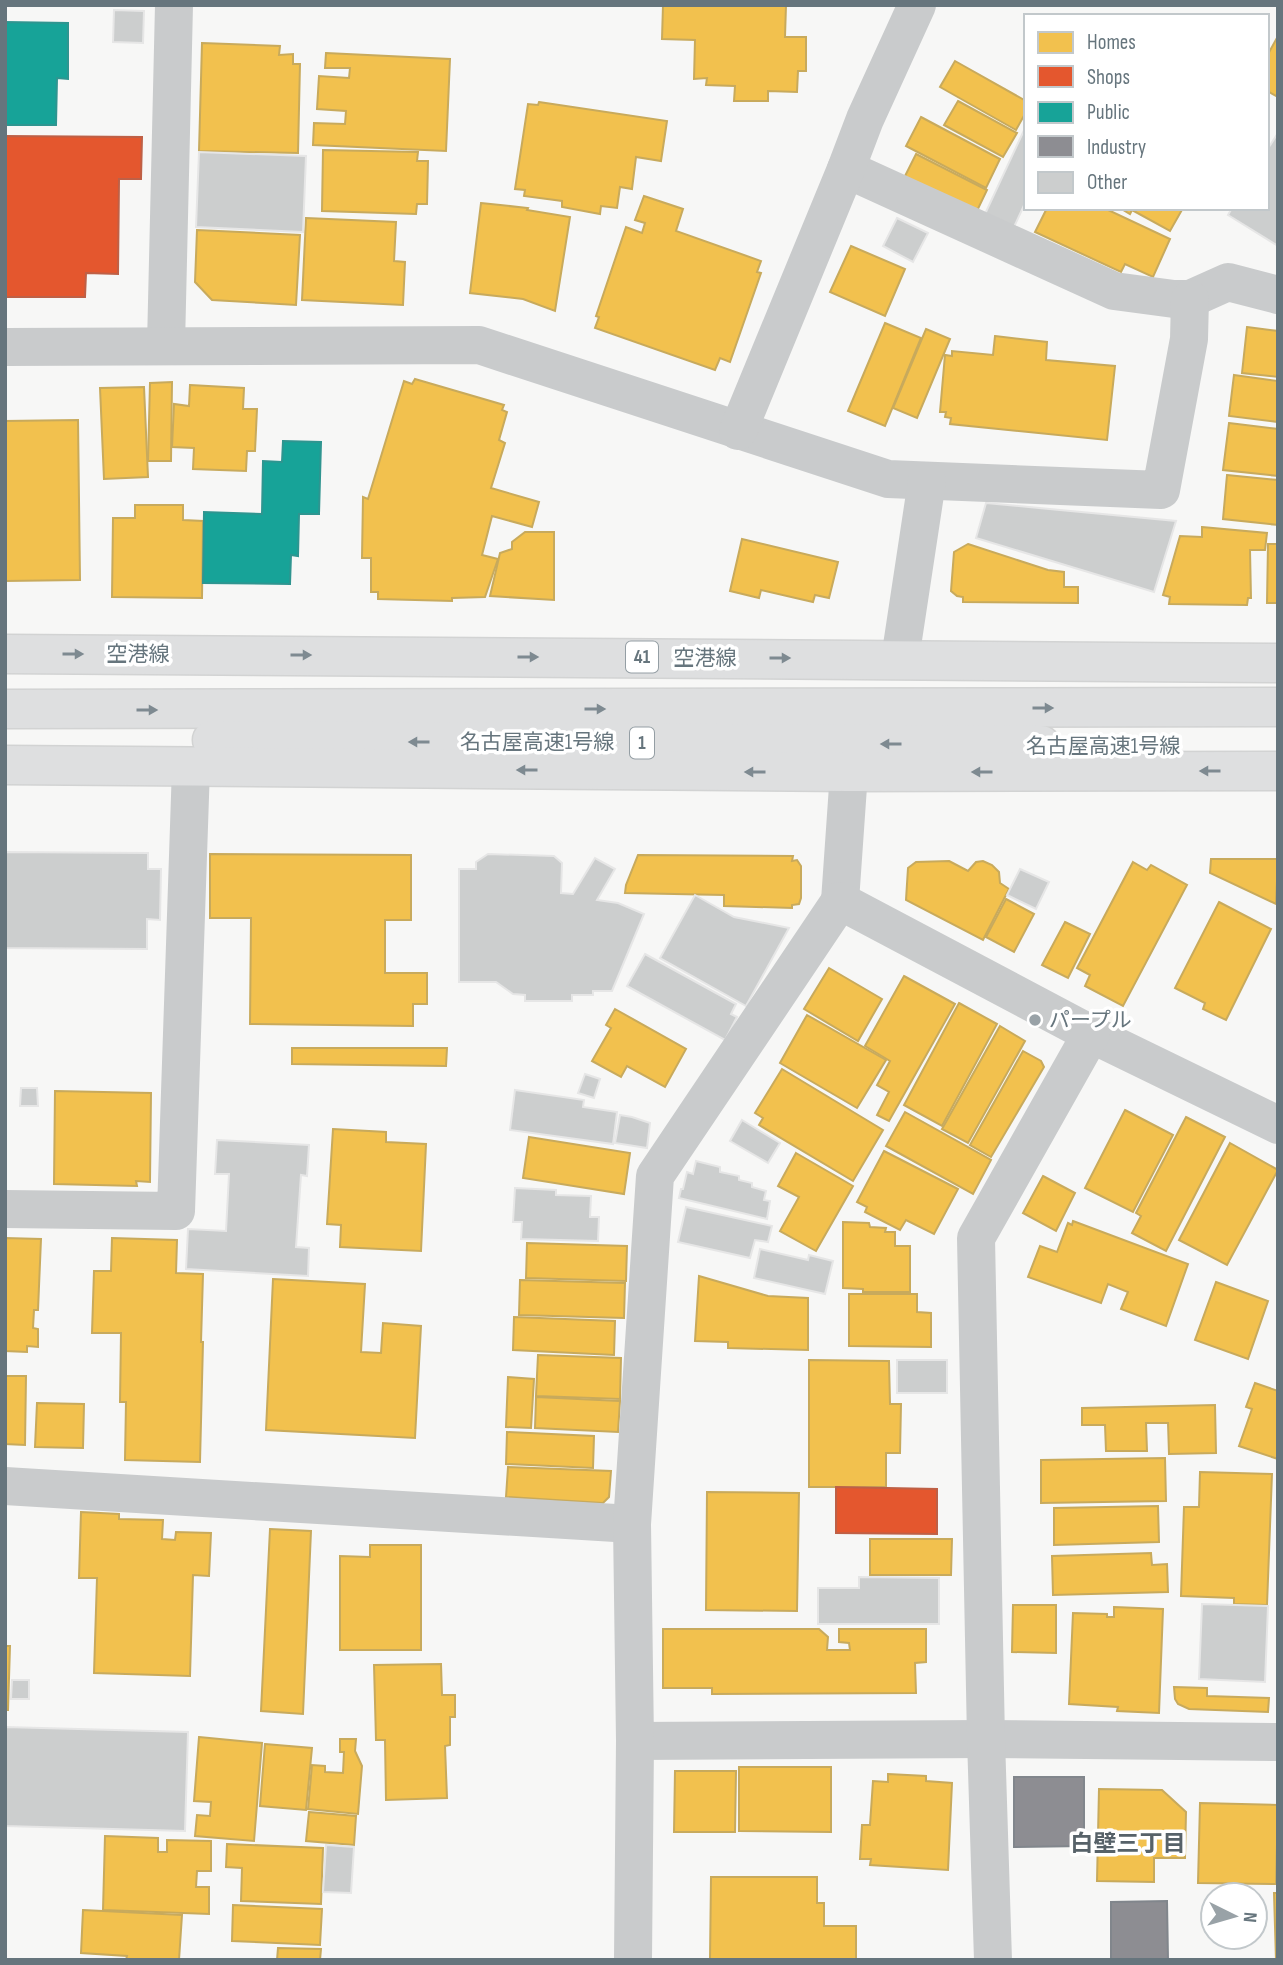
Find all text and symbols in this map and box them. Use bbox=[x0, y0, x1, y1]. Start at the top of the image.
legend bbox=[1024, 14, 1269, 210]
text: Homes bbox=[1087, 30, 1136, 55]
text: Shops bbox=[1087, 65, 1130, 90]
text: Public bbox=[1087, 100, 1130, 125]
text: Industry bbox=[1087, 135, 1146, 160]
text: Other bbox=[1087, 170, 1127, 195]
street label: 空港線 bbox=[107, 642, 170, 667]
road number: 41 bbox=[626, 642, 658, 672]
street label: 空港線 bbox=[674, 646, 737, 671]
one-way arrow bbox=[63, 648, 85, 660]
one-way arrow bbox=[290, 649, 312, 661]
one-way arrow bbox=[518, 651, 540, 663]
one-way arrow bbox=[770, 652, 792, 664]
one-way arrow bbox=[1032, 702, 1054, 714]
one-way arrow bbox=[584, 703, 606, 715]
one-way arrow bbox=[136, 704, 158, 716]
road number: 1 bbox=[630, 728, 654, 758]
street label: 名古屋高速1号線 bbox=[460, 730, 614, 755]
street label: 名古屋高速1号線 bbox=[1026, 734, 1180, 759]
one-way arrow bbox=[407, 736, 429, 748]
one-way arrow bbox=[880, 738, 902, 750]
one-way arrow bbox=[516, 764, 538, 776]
one-way arrow bbox=[1198, 765, 1220, 777]
one-way arrow bbox=[743, 766, 765, 778]
one-way arrow bbox=[971, 766, 993, 778]
place label: パープル bbox=[1049, 1008, 1132, 1033]
marker: パープル bbox=[1027, 1012, 1043, 1028]
district label: 白壁三丁目 bbox=[1071, 1830, 1186, 1858]
north arrow bbox=[1199, 1881, 1269, 1951]
text: N bbox=[1238, 1911, 1261, 1923]

